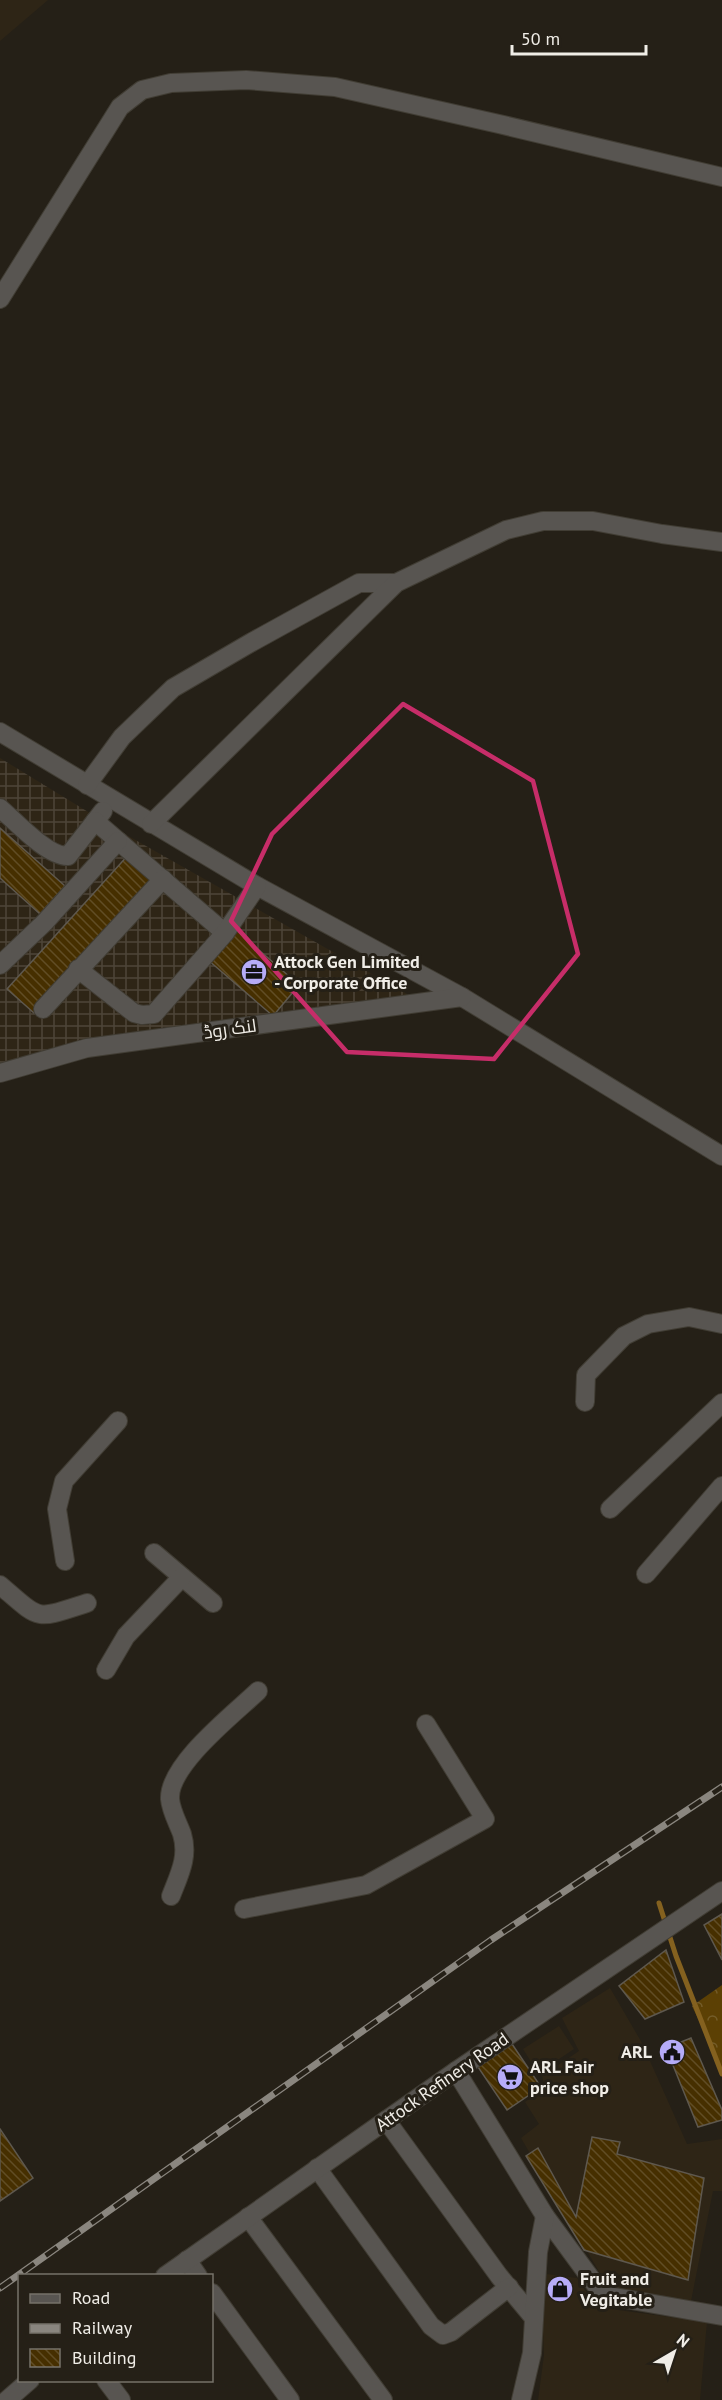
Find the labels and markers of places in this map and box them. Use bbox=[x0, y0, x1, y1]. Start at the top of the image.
place label: Attock Gen Limited - Corporate Office bbox=[274, 950, 420, 994]
office icon: Attock Gen Limited - Corporate Office bbox=[239, 957, 269, 987]
public building icon: ARL bbox=[657, 2037, 687, 2067]
place label: ARL bbox=[621, 2040, 653, 2063]
place label: ARL Fair price shop bbox=[530, 2055, 609, 2099]
supermarket icon: ARL Fair price shop bbox=[495, 2062, 525, 2092]
place label: Fruit and Vegitable bbox=[579, 2267, 652, 2311]
shop icon: Fruit and Vegitable bbox=[545, 2274, 575, 2304]

